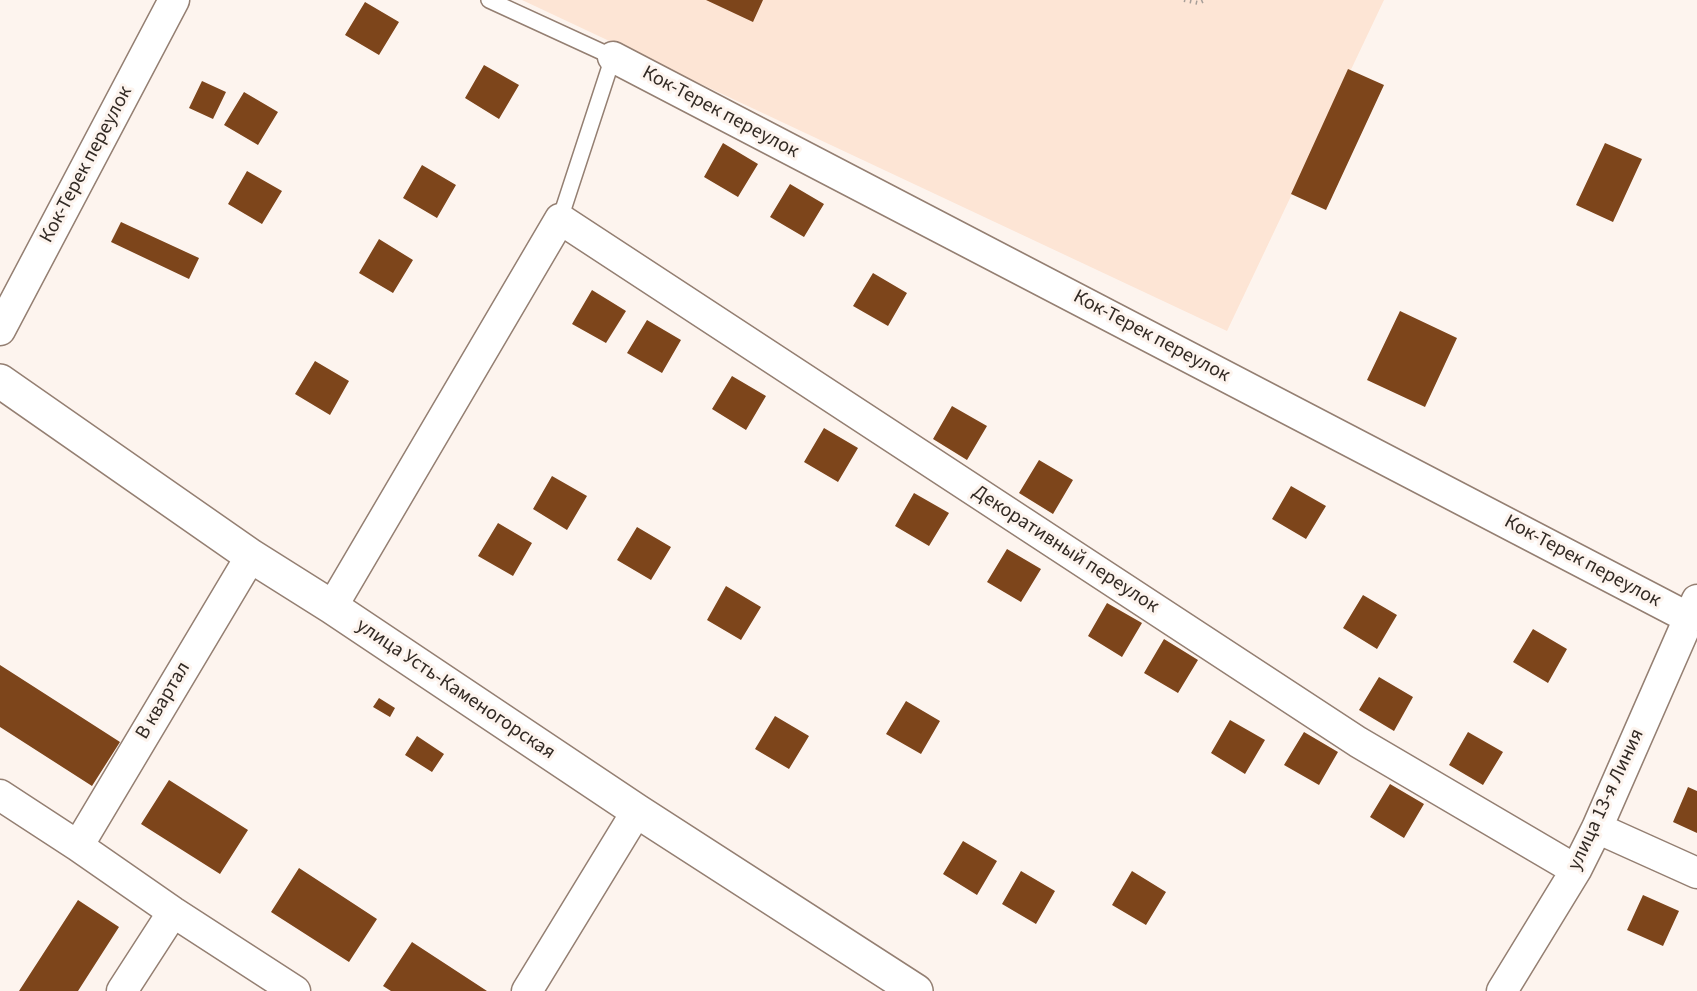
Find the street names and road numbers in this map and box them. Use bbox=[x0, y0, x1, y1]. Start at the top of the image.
street label: Кок-Терек переулок bbox=[638, 62, 802, 164]
street label: Кок-Терек переулок bbox=[36, 83, 138, 247]
street label: Кок-Терек переулок bbox=[1069, 286, 1233, 388]
street label: Декоративный переулок bbox=[967, 481, 1163, 619]
street label: Кок-Терек переулок bbox=[1500, 511, 1664, 613]
street label: улица Усть-Каменогорская bbox=[351, 614, 559, 766]
street label: В квартал bbox=[132, 658, 196, 744]
street label: улица 13-я Линия bbox=[1564, 725, 1650, 875]

